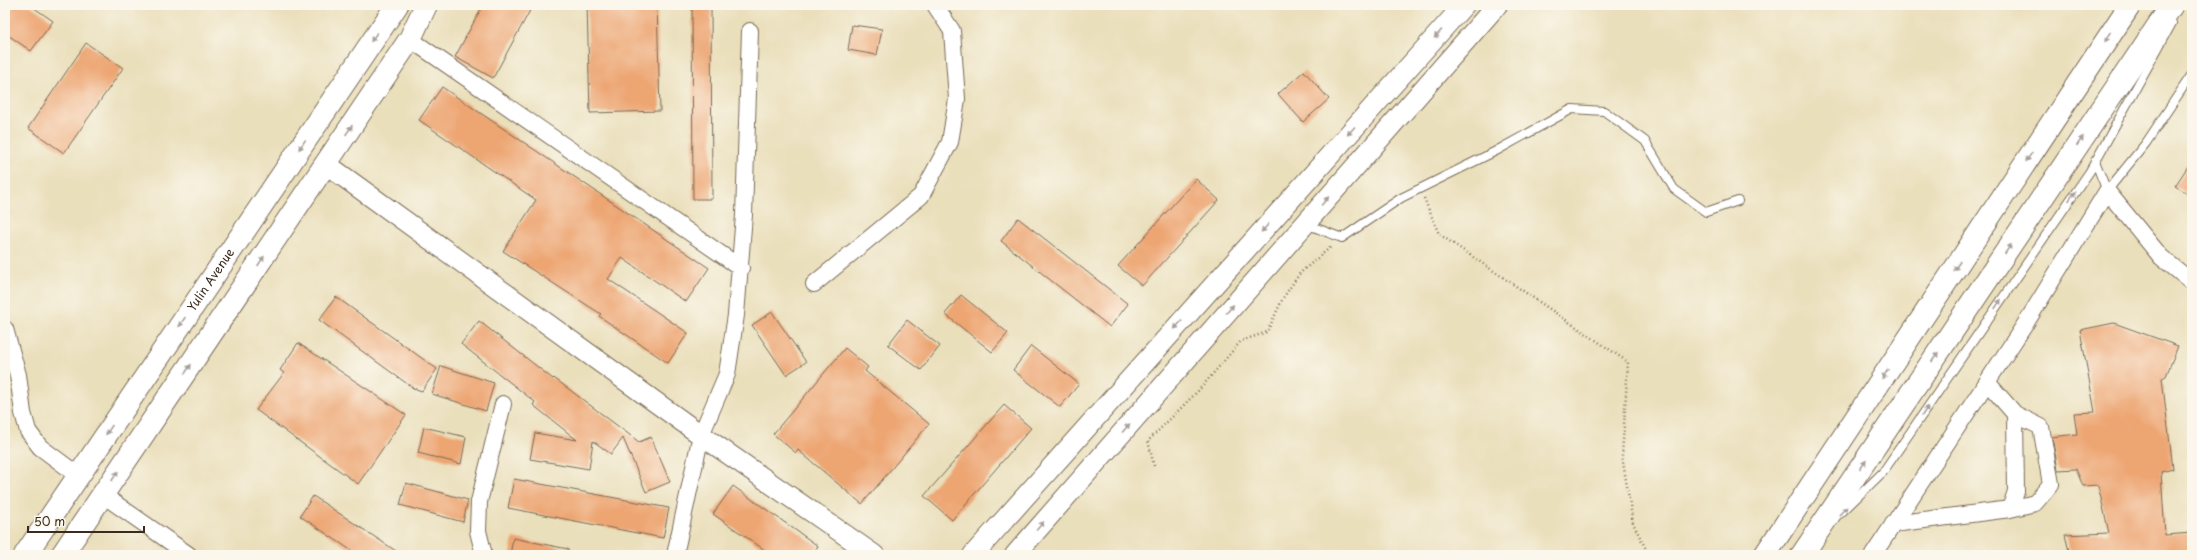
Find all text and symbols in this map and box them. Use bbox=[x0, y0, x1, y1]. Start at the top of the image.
one-way arrow bbox=[1433, 29, 1442, 39]
one-way arrow bbox=[370, 32, 378, 42]
one-way arrow bbox=[2104, 32, 2112, 43]
one-way arrow bbox=[345, 125, 353, 135]
one-way arrow bbox=[1346, 126, 1356, 136]
one-way arrow bbox=[2076, 136, 2084, 146]
one-way arrow bbox=[298, 140, 306, 150]
one-way arrow bbox=[2025, 152, 2032, 163]
one-way arrow bbox=[2068, 191, 2076, 202]
one-way arrow bbox=[1320, 196, 1329, 205]
one-way arrow bbox=[1260, 223, 1269, 233]
street label: Yulin Avenue bbox=[182, 244, 238, 315]
one-way arrow bbox=[2004, 244, 2012, 254]
one-way arrow bbox=[257, 256, 265, 266]
one-way arrow bbox=[1953, 261, 1961, 271]
one-way arrow bbox=[1994, 298, 2002, 309]
one-way arrow bbox=[1226, 304, 1235, 314]
one-way arrow bbox=[178, 317, 186, 327]
one-way arrow bbox=[1173, 320, 1183, 330]
one-way arrow bbox=[1931, 352, 1939, 362]
one-way arrow bbox=[184, 363, 192, 374]
one-way arrow bbox=[1881, 369, 1889, 379]
one-way arrow bbox=[1921, 406, 1929, 416]
one-way arrow bbox=[1122, 423, 1131, 433]
one-way arrow bbox=[106, 424, 113, 436]
one-way arrow bbox=[1859, 459, 1867, 470]
one-way arrow bbox=[112, 470, 119, 482]
one-way arrow bbox=[1838, 506, 1848, 516]
scale bar bbox=[28, 508, 144, 534]
text: 50 m bbox=[34, 512, 65, 530]
one-way arrow bbox=[1036, 520, 1045, 531]

